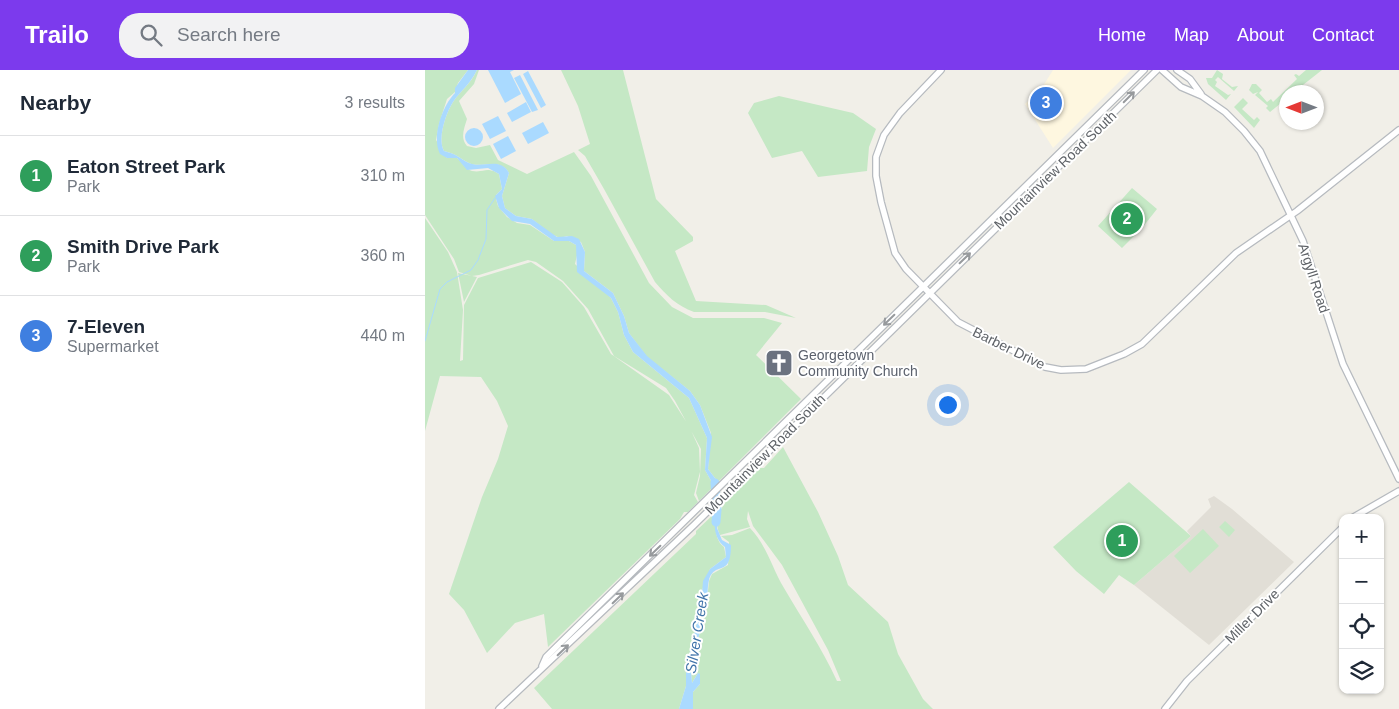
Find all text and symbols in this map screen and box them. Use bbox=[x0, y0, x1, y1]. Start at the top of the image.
search box bbox=[119, 13, 469, 58]
text: Trailo bbox=[25, 21, 89, 48]
icon: search bbox=[137, 21, 165, 49]
text: Search here bbox=[177, 24, 281, 45]
text: Home bbox=[1098, 25, 1146, 45]
text: Map bbox=[1174, 25, 1209, 45]
text: About bbox=[1237, 25, 1284, 45]
text: Contact bbox=[1312, 25, 1374, 45]
pin: 3 bbox=[1030, 84, 1062, 122]
north arrow bbox=[1279, 85, 1324, 130]
text: Nearby bbox=[20, 91, 91, 114]
one-way arrow bbox=[1123, 91, 1135, 103]
text: 3 results bbox=[345, 94, 405, 111]
street label: Mountainview Road South bbox=[991, 107, 1119, 233]
text: Eaton Street Park bbox=[67, 156, 225, 177]
text: 1 bbox=[32, 167, 40, 184]
text: 310 m bbox=[361, 167, 405, 184]
text: Park bbox=[67, 178, 100, 195]
pin: 2 bbox=[1111, 200, 1143, 238]
text: Smith Drive Park bbox=[67, 236, 219, 257]
street label: Argyll Road bbox=[1295, 241, 1333, 315]
text: 2 bbox=[32, 247, 40, 264]
text: 360 m bbox=[361, 247, 405, 264]
one-way arrow bbox=[959, 252, 971, 264]
text: Park bbox=[67, 258, 100, 275]
one-way arrow bbox=[883, 314, 895, 326]
text: 7-Eleven bbox=[67, 316, 145, 337]
street label: Barber Drive bbox=[970, 324, 1048, 373]
text: 3 bbox=[32, 327, 40, 344]
text: 440 m bbox=[361, 327, 405, 344]
text: Supermarket bbox=[67, 338, 159, 355]
place label: Georgetown Community Church bbox=[798, 347, 918, 379]
church icon: Georgetown Community Church bbox=[764, 348, 794, 378]
street label: Mountainview Road South bbox=[702, 391, 828, 517]
your location bbox=[935, 392, 961, 418]
map controls bbox=[1339, 514, 1384, 694]
button: + bbox=[1339, 514, 1384, 559]
pin: 1 bbox=[1106, 522, 1138, 560]
one-way arrow bbox=[650, 545, 662, 557]
button: − bbox=[1339, 559, 1384, 604]
street label: Miller Drive bbox=[1222, 585, 1283, 646]
water label: Silver Creek bbox=[682, 590, 712, 675]
one-way arrow bbox=[611, 592, 624, 604]
button: locate bbox=[1339, 604, 1384, 649]
one-way arrow bbox=[557, 644, 570, 656]
button: layers bbox=[1339, 649, 1384, 694]

